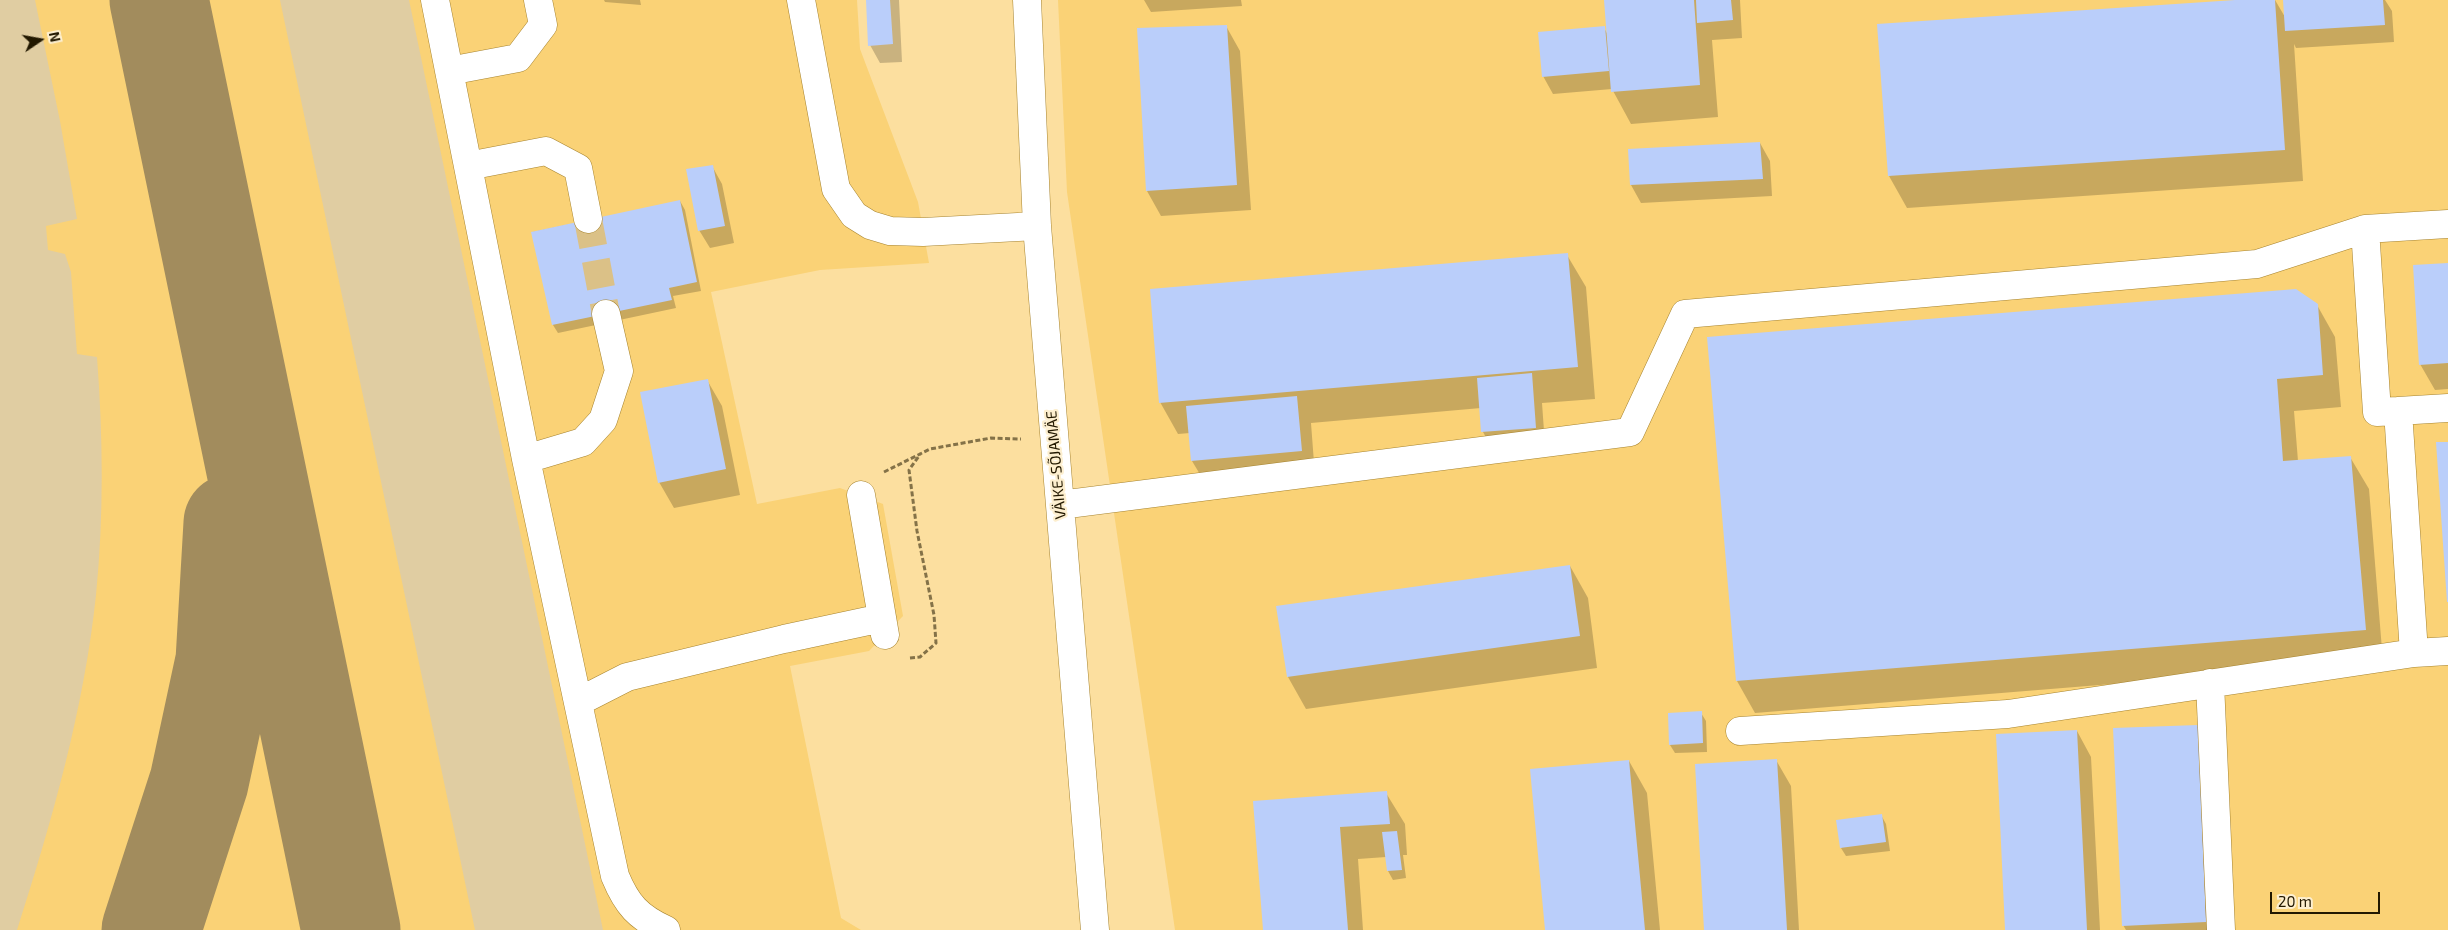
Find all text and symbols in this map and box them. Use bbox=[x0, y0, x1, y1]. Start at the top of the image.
north arrow bbox=[15, 15, 65, 65]
text: N bbox=[46, 30, 65, 43]
street label: VÄIKE-SÕJAMÄE bbox=[1042, 410, 1070, 520]
scale bar bbox=[2273, 882, 2383, 914]
text: 20 m bbox=[2278, 892, 2312, 910]

